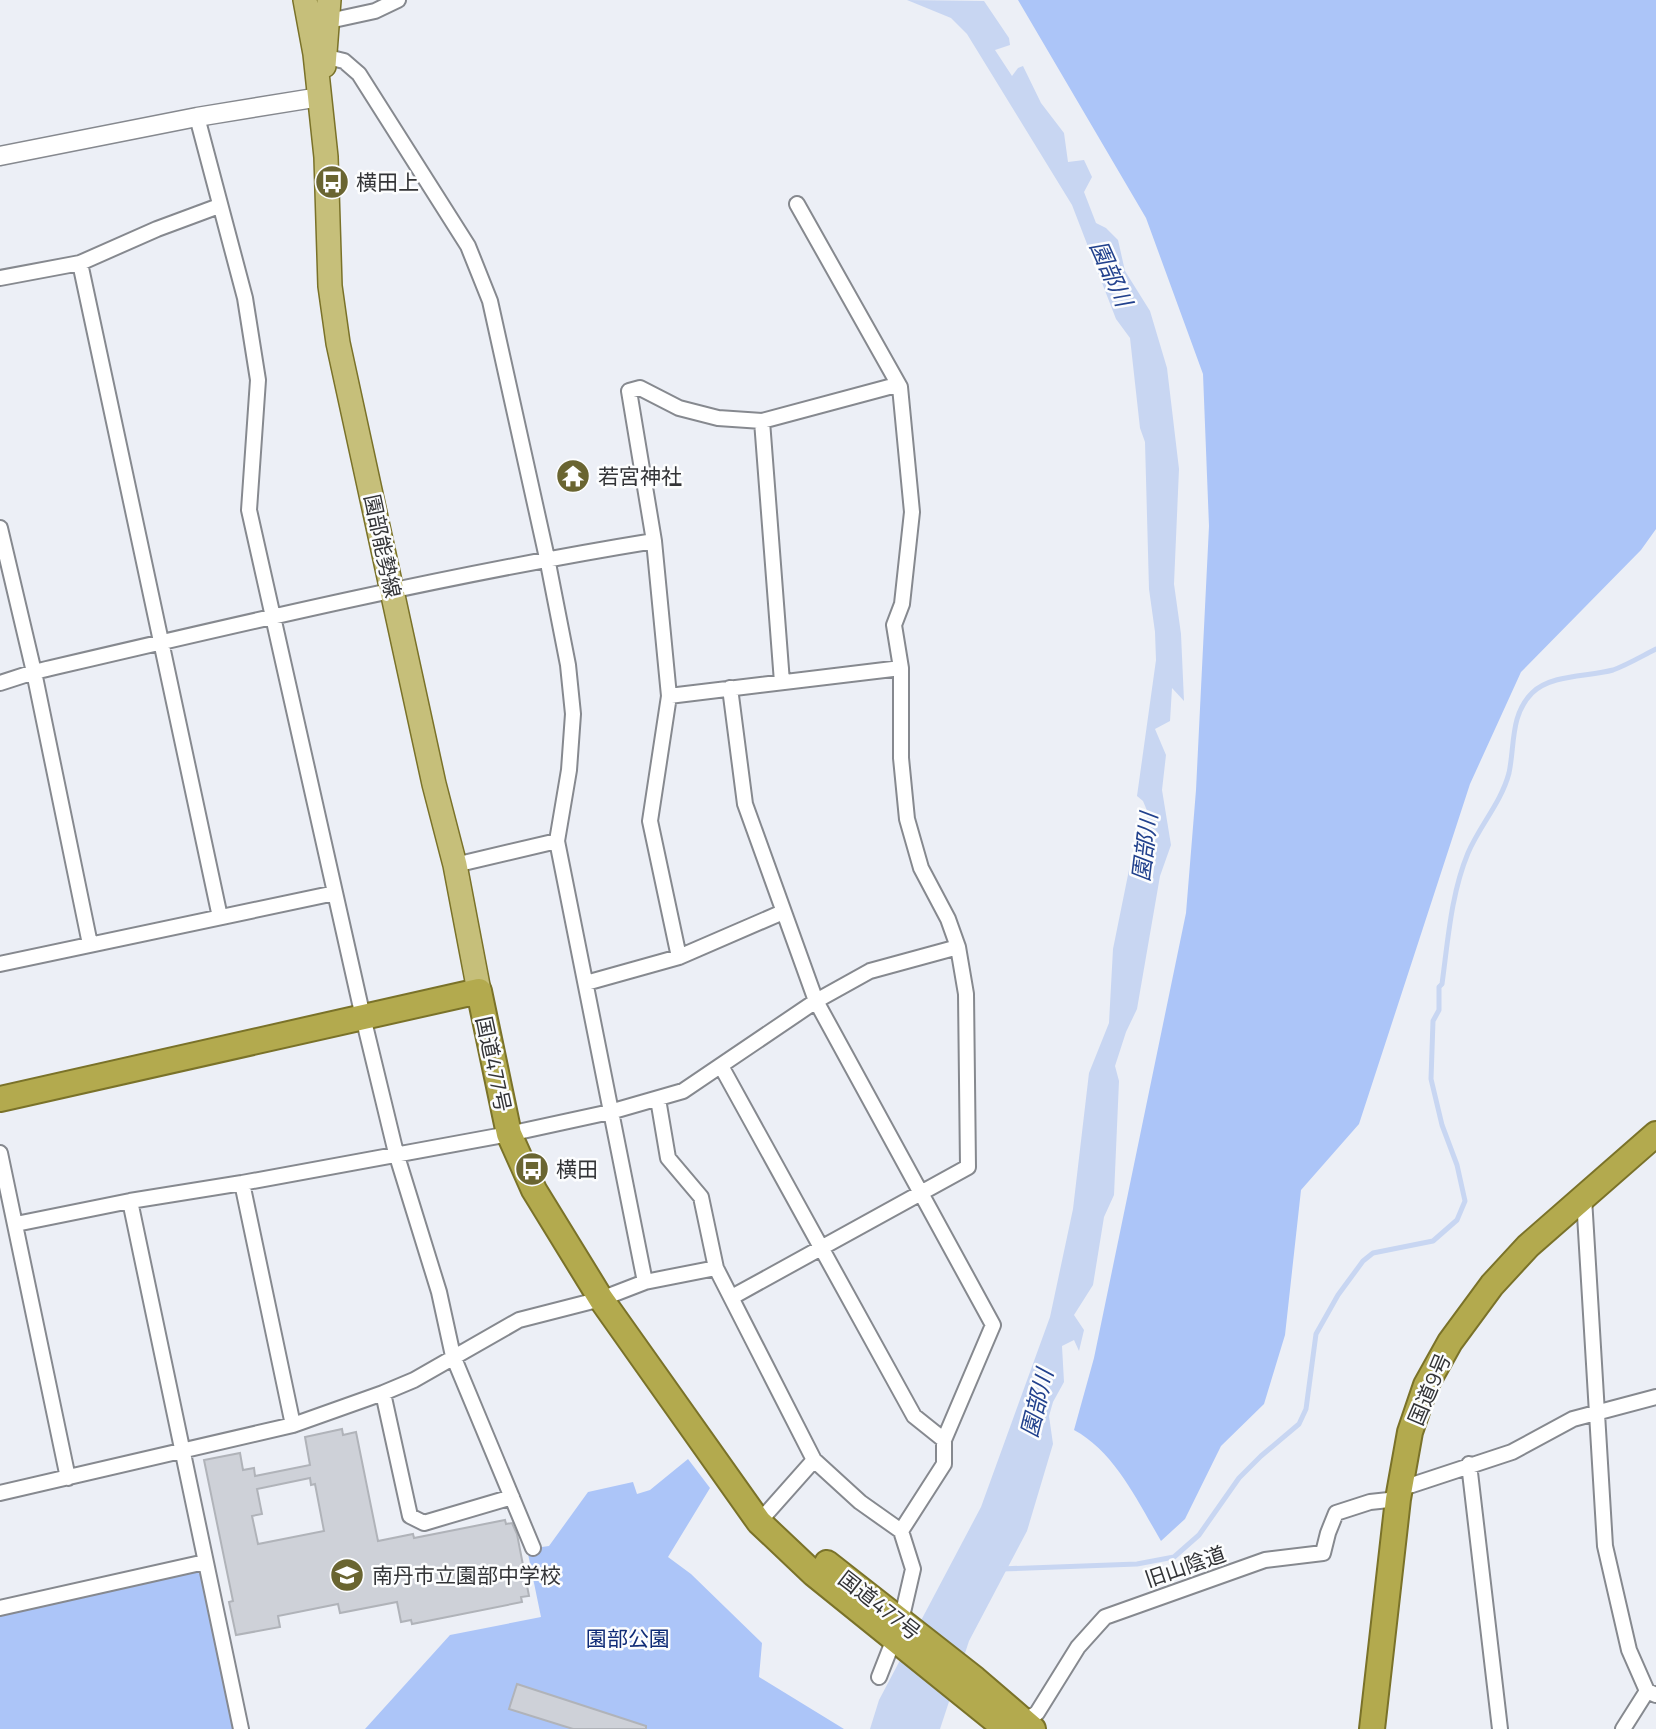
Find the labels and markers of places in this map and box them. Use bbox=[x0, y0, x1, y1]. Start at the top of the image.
bus stop icon: 横田上 bbox=[313, 163, 351, 201]
place label: 横田上 bbox=[356, 168, 419, 196]
temple icon: 若宮神社 bbox=[554, 457, 592, 495]
place label: 若宮神社 bbox=[598, 462, 682, 490]
bus stop icon: 横田 bbox=[513, 1150, 551, 1188]
place label: 横田 bbox=[556, 1155, 598, 1183]
school or university icon: 南丹市立園部中学校 bbox=[328, 1556, 366, 1594]
place label: 南丹市立園部中学校 bbox=[372, 1561, 561, 1589]

